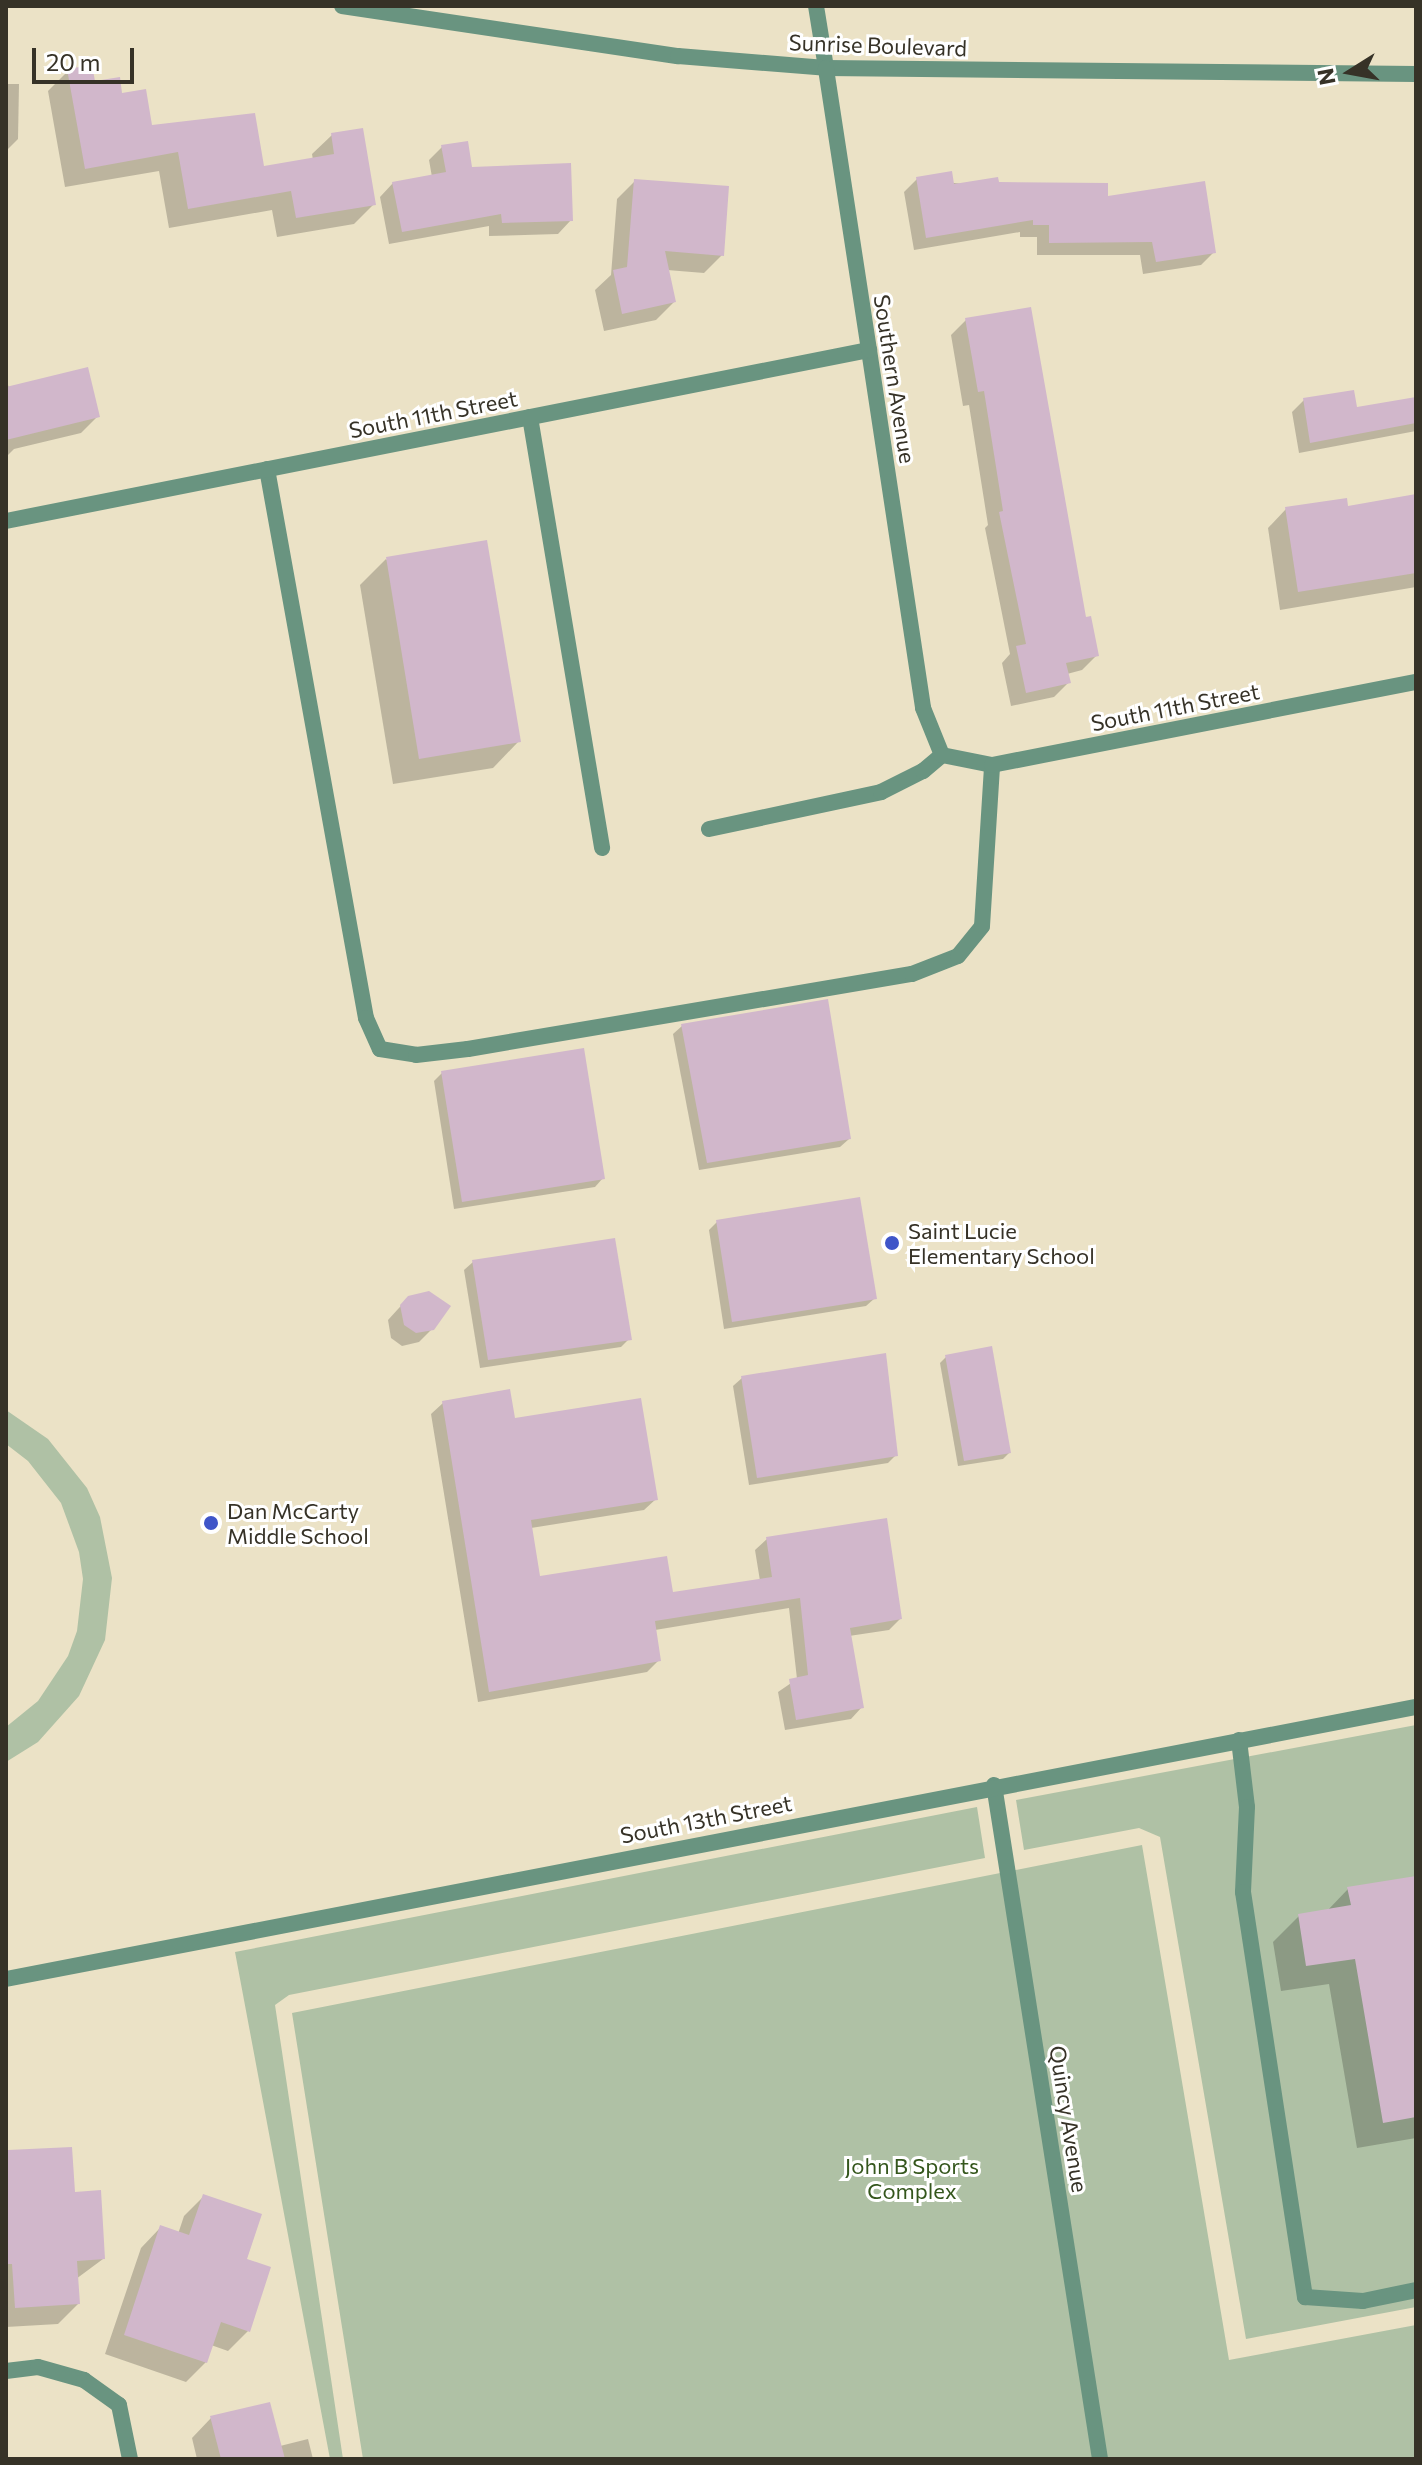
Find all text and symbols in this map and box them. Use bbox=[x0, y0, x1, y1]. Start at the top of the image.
street label: Sunrise Boulevard bbox=[788, 29, 968, 61]
scale bar bbox=[36, 32, 138, 82]
north arrow bbox=[1310, 32, 1390, 112]
text: 20 m bbox=[46, 47, 100, 76]
text: N bbox=[1311, 66, 1341, 87]
street label: Southern Avenue bbox=[869, 293, 921, 465]
street label: South 11th Street bbox=[347, 385, 519, 443]
street label: South 11th Street bbox=[1089, 678, 1261, 736]
place label: Saint Lucie Elementary School bbox=[908, 1217, 1095, 1268]
marker: Saint Lucie Elementary School bbox=[883, 1234, 901, 1252]
place label: Dan McCarty Middle School bbox=[227, 1497, 369, 1548]
marker: Dan McCarty Middle School bbox=[202, 1514, 220, 1532]
street label: South 13th Street bbox=[618, 1789, 794, 1849]
street label: Quincy Avenue bbox=[1044, 2044, 1094, 2194]
park label: John B Sports Complex bbox=[845, 2152, 979, 2204]

